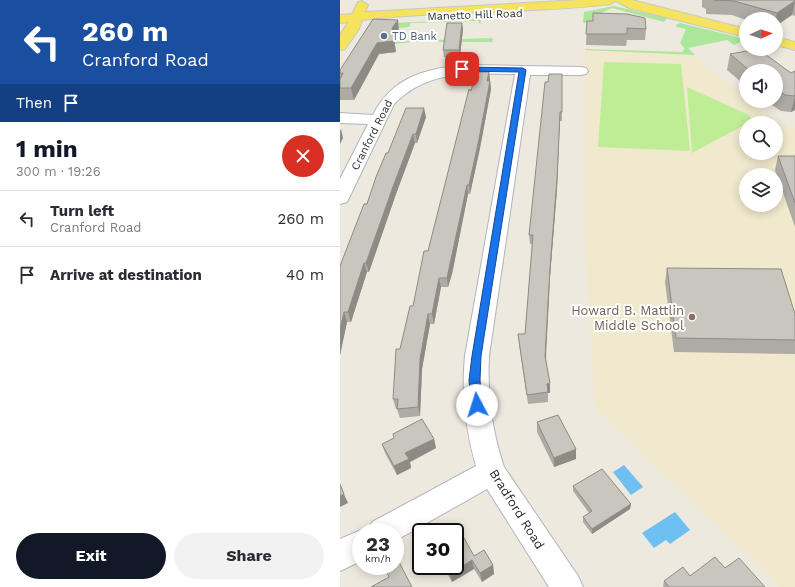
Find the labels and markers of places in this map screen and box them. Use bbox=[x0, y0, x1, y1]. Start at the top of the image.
place label: TD Bank bbox=[392, 30, 437, 43]
marker: TD Bank bbox=[379, 31, 389, 41]
pin bbox=[445, 52, 479, 86]
place label: Howard B. Mattlin Middle School bbox=[571, 303, 684, 333]
marker: Howard B. Mattlin Middle School bbox=[687, 312, 697, 322]

